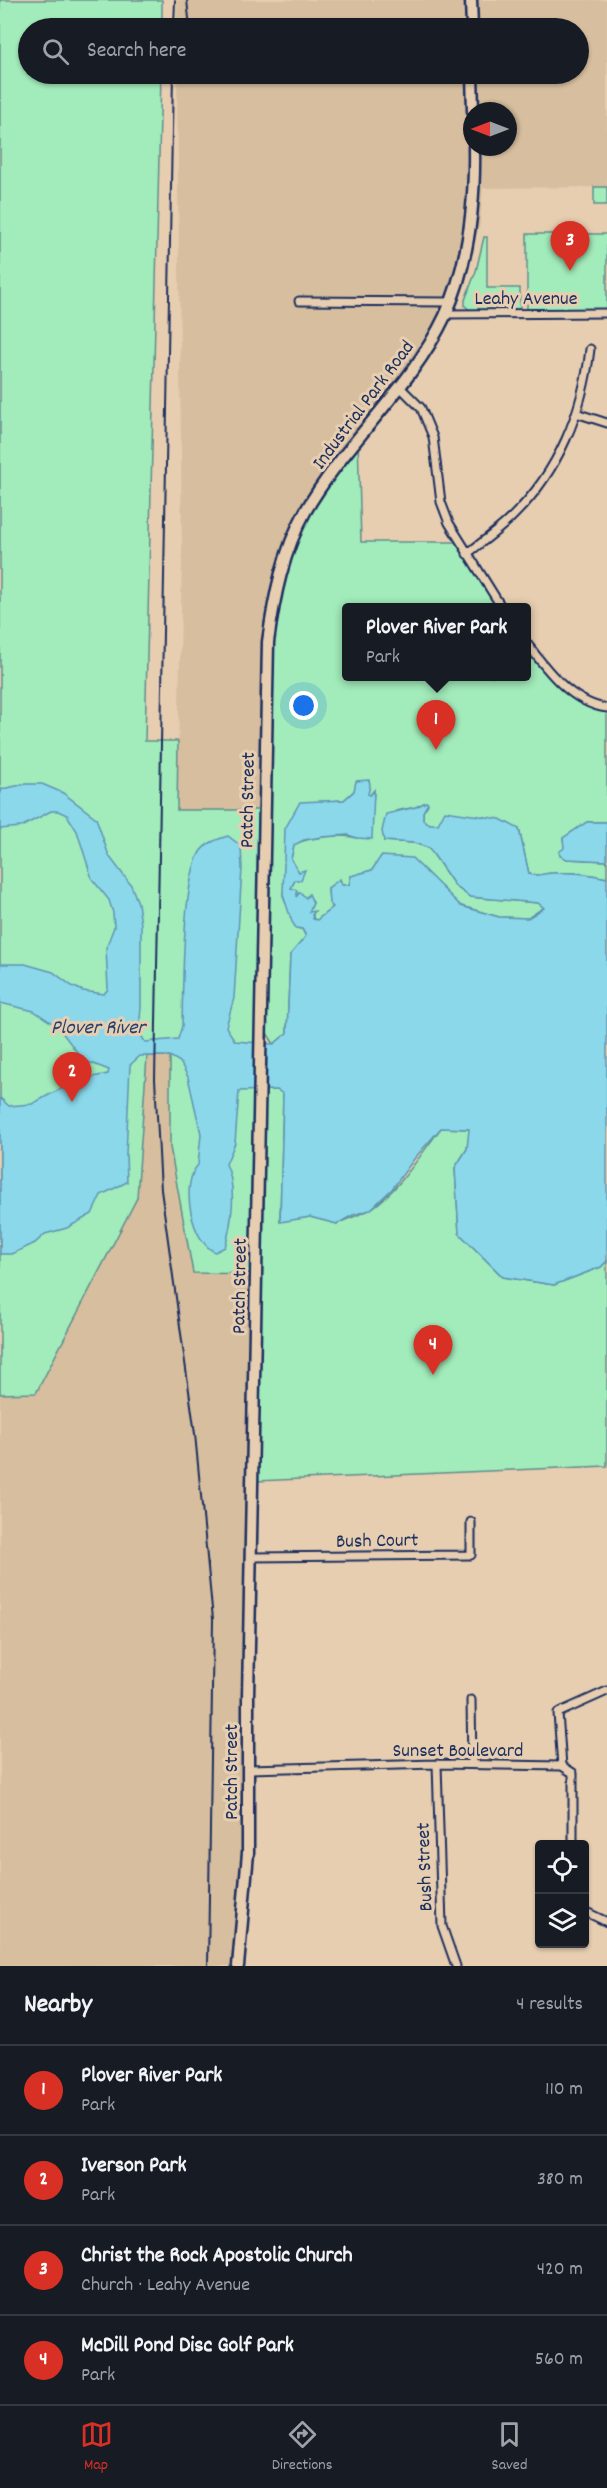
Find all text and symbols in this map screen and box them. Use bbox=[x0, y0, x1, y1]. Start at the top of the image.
search box bbox=[18, 18, 589, 84]
icon: search bbox=[39, 35, 72, 68]
text: Search here bbox=[87, 36, 186, 67]
north arrow bbox=[463, 102, 517, 156]
pin: 3 bbox=[550, 222, 590, 271]
street label: Leahy Avenue bbox=[475, 286, 578, 314]
street label: Industrial Park Road bbox=[307, 335, 422, 476]
popup bbox=[342, 603, 531, 681]
text: Plover River Park bbox=[366, 613, 507, 644]
text: Park bbox=[366, 644, 400, 672]
your location bbox=[289, 691, 318, 720]
pin: 1 bbox=[416, 700, 456, 750]
street label: Patch Street bbox=[234, 752, 264, 848]
water label: Plover River bbox=[51, 1014, 147, 1044]
pin: 2 bbox=[52, 1052, 92, 1102]
street label: Patch Street bbox=[226, 1238, 256, 1334]
pin: 4 bbox=[414, 1326, 452, 1375]
street label: Bush Court bbox=[336, 1527, 419, 1557]
street label: Patch Street bbox=[219, 1724, 247, 1820]
street label: Sunset Boulevard bbox=[393, 1738, 523, 1766]
street label: Bush Street bbox=[410, 1822, 442, 1912]
map controls bbox=[535, 1840, 589, 1948]
button: locate bbox=[535, 1840, 589, 1894]
button: layers bbox=[535, 1894, 589, 1948]
text: Nearby bbox=[24, 1987, 92, 2024]
text: 4 results bbox=[516, 1991, 583, 2019]
text: Plover River Park bbox=[81, 2061, 222, 2092]
text: 1 bbox=[41, 2076, 46, 2104]
text: 110 m bbox=[545, 2076, 583, 2104]
text: Park bbox=[81, 2092, 115, 2120]
text: Iverson Park bbox=[81, 2151, 187, 2182]
text: 2 bbox=[39, 2166, 48, 2194]
text: 380 m bbox=[537, 2166, 583, 2194]
text: Park bbox=[81, 2182, 115, 2210]
text: Christ the Rock Apostolic Church bbox=[81, 2241, 353, 2272]
text: 3 bbox=[39, 2256, 48, 2284]
text: 420 m bbox=[537, 2256, 583, 2284]
text: Church · Leahy Avenue bbox=[81, 2272, 250, 2300]
text: McDill Pond Disc Golf Park bbox=[81, 2331, 294, 2362]
text: 4 bbox=[39, 2346, 48, 2374]
text: 560 m bbox=[535, 2346, 583, 2374]
text: Park bbox=[81, 2362, 115, 2390]
tab: Map bbox=[80, 2418, 113, 2477]
tab: Directions bbox=[272, 2418, 332, 2477]
tab: Saved bbox=[492, 2418, 527, 2477]

